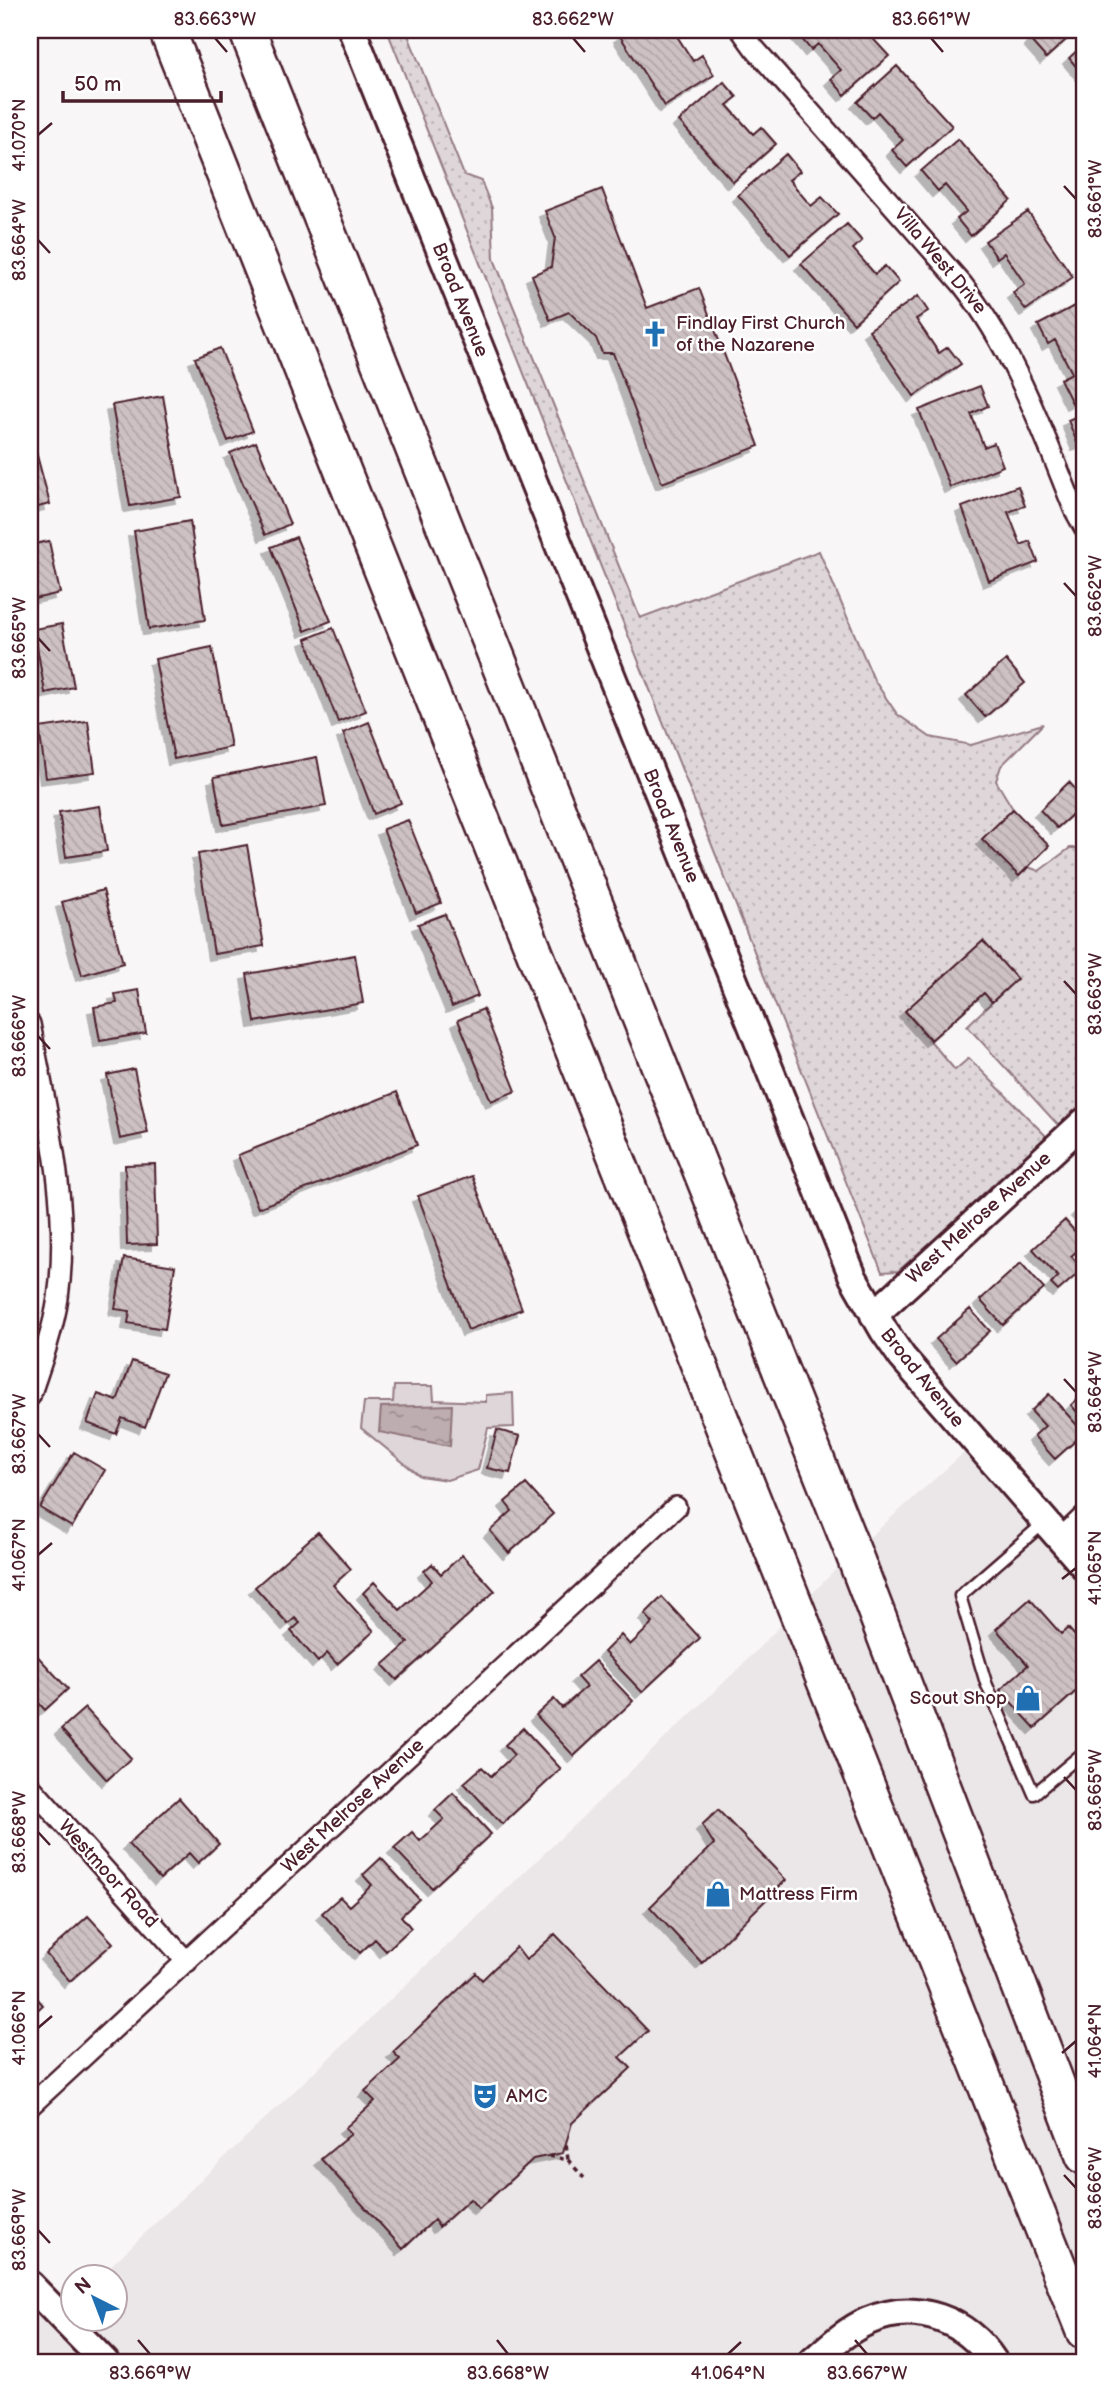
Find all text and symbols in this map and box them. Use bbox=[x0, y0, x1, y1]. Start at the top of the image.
text: 83.663°W bbox=[174, 9, 257, 30]
text: 83.662°W bbox=[532, 9, 615, 30]
text: 83.661°W bbox=[892, 9, 971, 30]
scale bar bbox=[63, 60, 220, 104]
text: 50 m bbox=[74, 72, 121, 97]
text: 41.070°N bbox=[9, 98, 30, 172]
text: 83.661°W bbox=[1085, 159, 1106, 238]
text: 83.664°W bbox=[9, 198, 30, 281]
street label: Villa West Drive bbox=[889, 203, 991, 319]
street label: Broad Avenue bbox=[427, 240, 493, 360]
place label: Findlay First Church of the Nazarene bbox=[676, 312, 845, 357]
church icon: Findlay First Church of the Nazarene bbox=[640, 319, 670, 349]
text: 83.662°W bbox=[1085, 554, 1106, 637]
text: 83.665°W bbox=[9, 596, 30, 679]
street label: Broad Avenue bbox=[638, 766, 704, 886]
text: 83.663°W bbox=[1085, 952, 1106, 1035]
text: 83.666°W bbox=[9, 994, 30, 1077]
street label: West Melrose Avenue bbox=[902, 1147, 1056, 1289]
street label: Broad Avenue bbox=[875, 1324, 969, 1432]
text: 83.664°W bbox=[1085, 1350, 1106, 1433]
text: 83.667°W bbox=[9, 1393, 30, 1474]
text: 41.067°N bbox=[9, 1518, 30, 1592]
text: 41.065°N bbox=[1085, 1531, 1106, 1605]
shop icon: Scout Shop bbox=[1013, 1683, 1043, 1713]
place label: Scout Shop bbox=[910, 1687, 1007, 1710]
street label: West Melrose Avenue bbox=[277, 1734, 429, 1878]
text: 83.665°W bbox=[1085, 1748, 1106, 1831]
text: 83.668°W bbox=[9, 1790, 30, 1873]
street label: Westmoor Road bbox=[53, 1815, 163, 1933]
shop icon: Mattress Firm bbox=[703, 1879, 733, 1909]
place label: Mattress Firm bbox=[739, 1883, 858, 1906]
text: 41.066°N bbox=[9, 1990, 30, 2066]
text: 41.064°N bbox=[1085, 2003, 1106, 2079]
theatre icon: AMC bbox=[470, 2081, 500, 2111]
place label: AMC bbox=[506, 2085, 548, 2108]
text: 83.666°W bbox=[1085, 2146, 1106, 2229]
text: 83.669°W bbox=[9, 2188, 30, 2271]
north arrow bbox=[60, 2262, 130, 2332]
text: N bbox=[71, 2273, 97, 2300]
text: 83.669°W bbox=[109, 2363, 192, 2384]
text: 83.668°W bbox=[467, 2363, 550, 2384]
text: 41.064°N bbox=[690, 2363, 766, 2384]
text: 83.667°W bbox=[827, 2363, 908, 2384]

